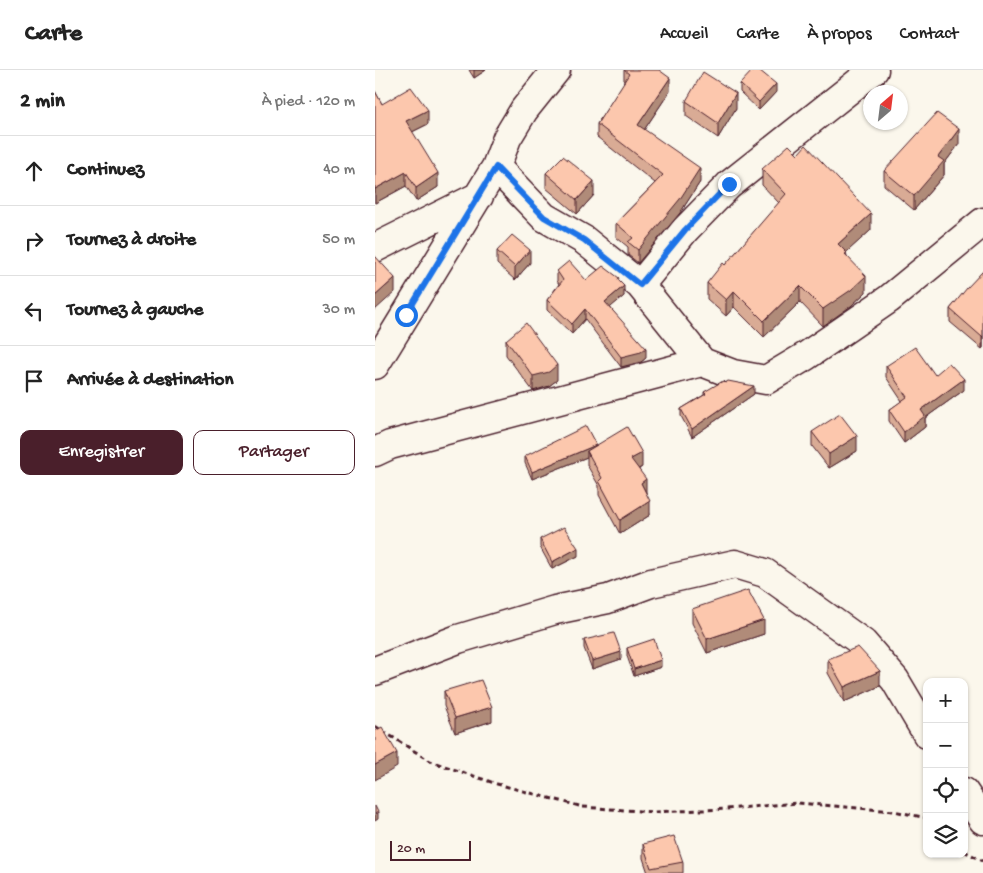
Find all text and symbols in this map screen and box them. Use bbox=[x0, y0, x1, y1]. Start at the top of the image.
text: Carte bbox=[25, 20, 82, 49]
text: Accueil bbox=[660, 24, 708, 45]
text: Carte bbox=[736, 24, 779, 45]
text: À propos bbox=[807, 24, 872, 45]
text: Contact bbox=[900, 24, 958, 45]
north arrow bbox=[863, 85, 908, 130]
text: 2 min bbox=[20, 90, 65, 115]
text: À pied · 120 m bbox=[262, 93, 355, 112]
icon: ahead bbox=[20, 157, 48, 185]
text: Continuez bbox=[67, 159, 144, 182]
text: 40 m bbox=[323, 161, 355, 180]
route end bbox=[718, 173, 741, 196]
icon: right bbox=[20, 227, 48, 255]
text: Tournez à droite bbox=[67, 229, 196, 252]
text: 50 m bbox=[322, 231, 355, 250]
icon: left bbox=[20, 297, 48, 325]
text: Tournez à gauche bbox=[67, 299, 203, 322]
text: 30 m bbox=[322, 301, 355, 320]
route start bbox=[395, 304, 418, 327]
icon: arrive bbox=[20, 367, 48, 395]
text: Arrivée à destination bbox=[67, 369, 233, 392]
button: Enregistrer bbox=[20, 430, 183, 475]
button: Partager bbox=[193, 430, 355, 475]
map controls bbox=[923, 678, 968, 858]
button: + bbox=[923, 678, 968, 723]
button: − bbox=[923, 723, 968, 768]
button: locate bbox=[923, 768, 968, 813]
button: layers bbox=[923, 813, 968, 858]
scale bar bbox=[390, 838, 471, 861]
text: 20 m bbox=[397, 841, 425, 858]

